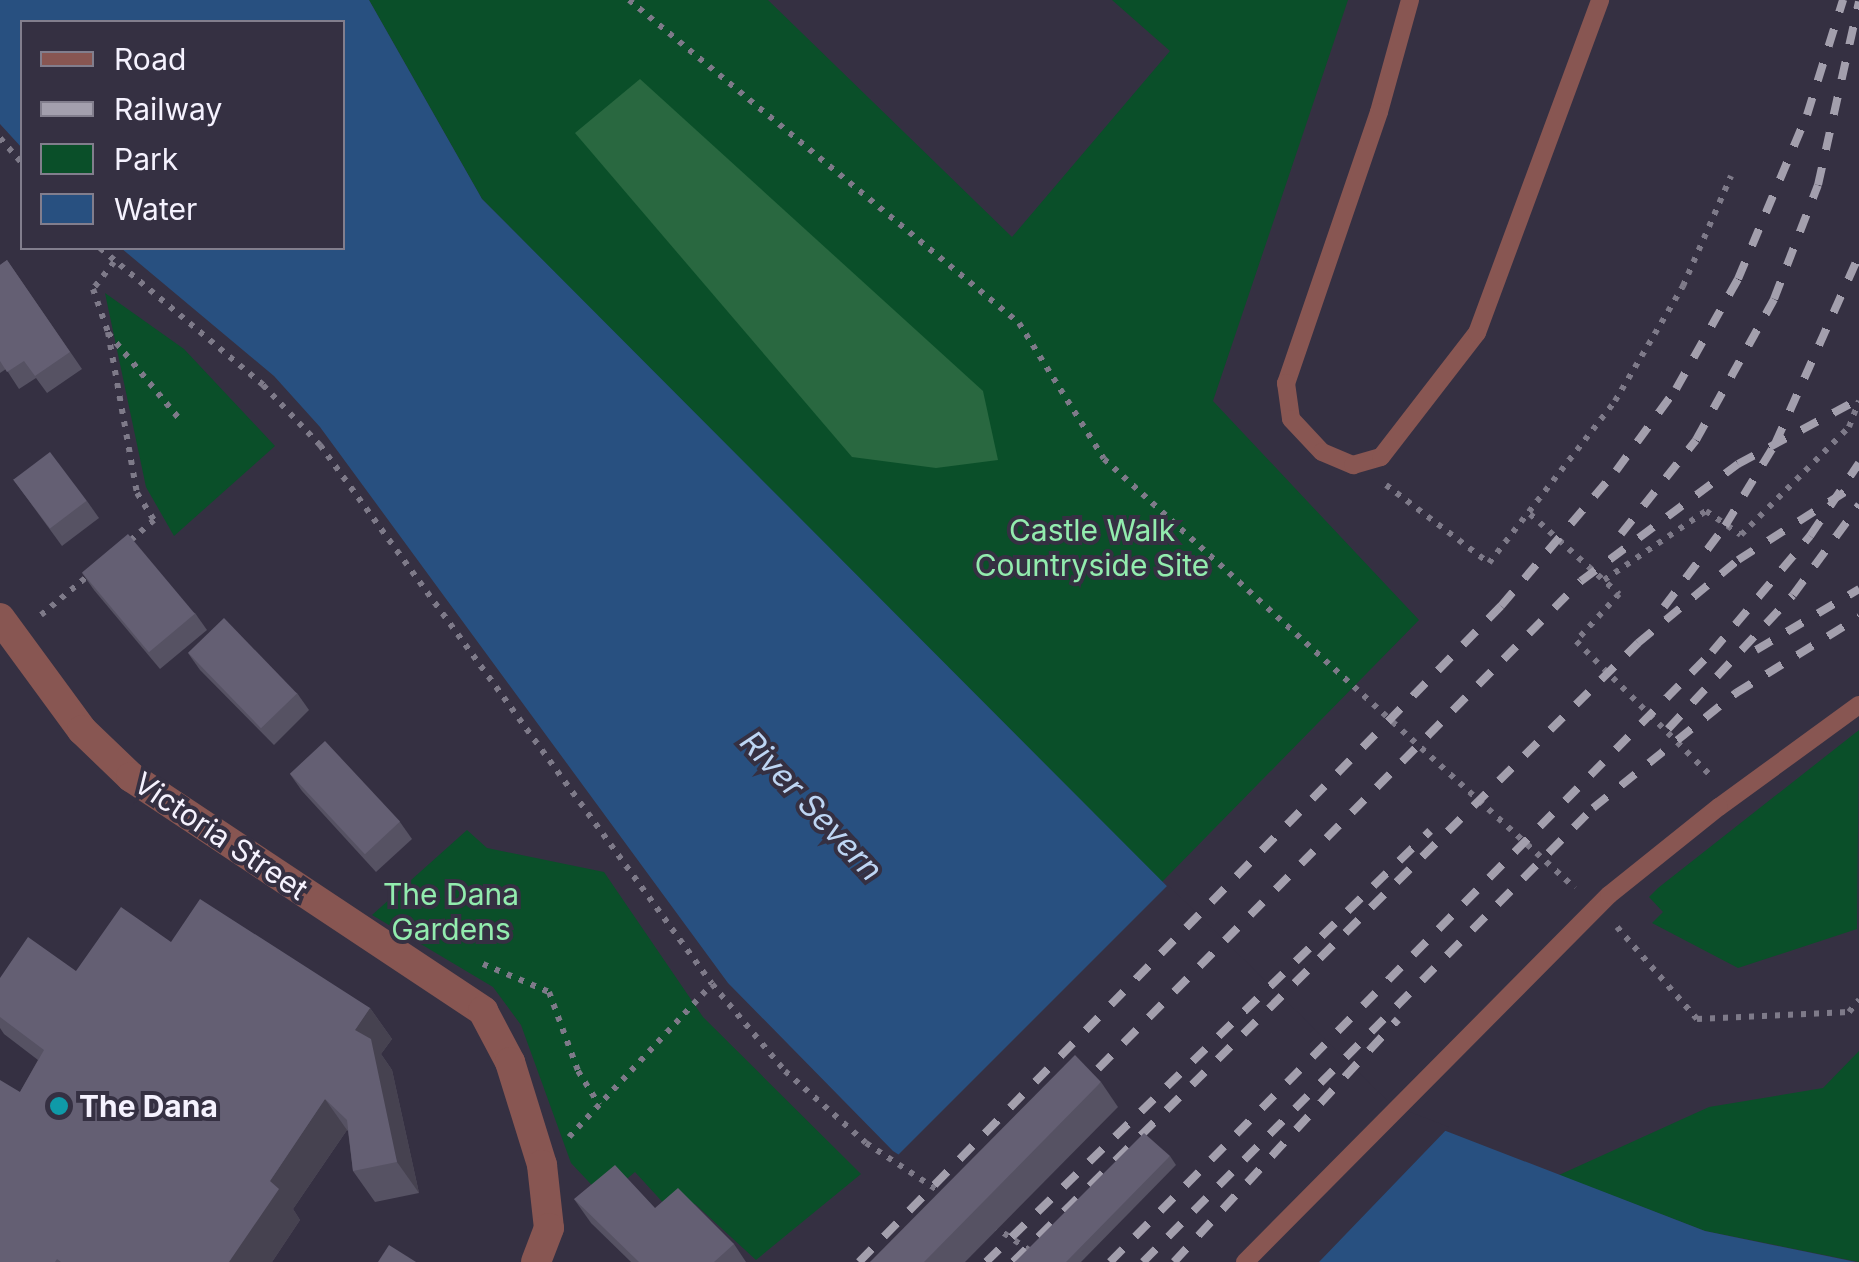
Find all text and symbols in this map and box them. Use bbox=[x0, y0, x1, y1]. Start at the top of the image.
legend bbox=[20, 20, 345, 250]
text: Road bbox=[114, 41, 186, 77]
text: Railway bbox=[114, 91, 222, 127]
text: Park bbox=[114, 141, 178, 177]
text: Water bbox=[114, 191, 197, 227]
park label: Castle Walk Countryside Site bbox=[975, 512, 1209, 582]
water label: River Severn bbox=[732, 723, 890, 889]
street label: Victoria Street bbox=[127, 765, 315, 907]
park label: The Dana Gardens bbox=[383, 876, 519, 946]
place label: The Dana bbox=[79, 1088, 218, 1124]
marker: The Dana bbox=[48, 1095, 70, 1117]

